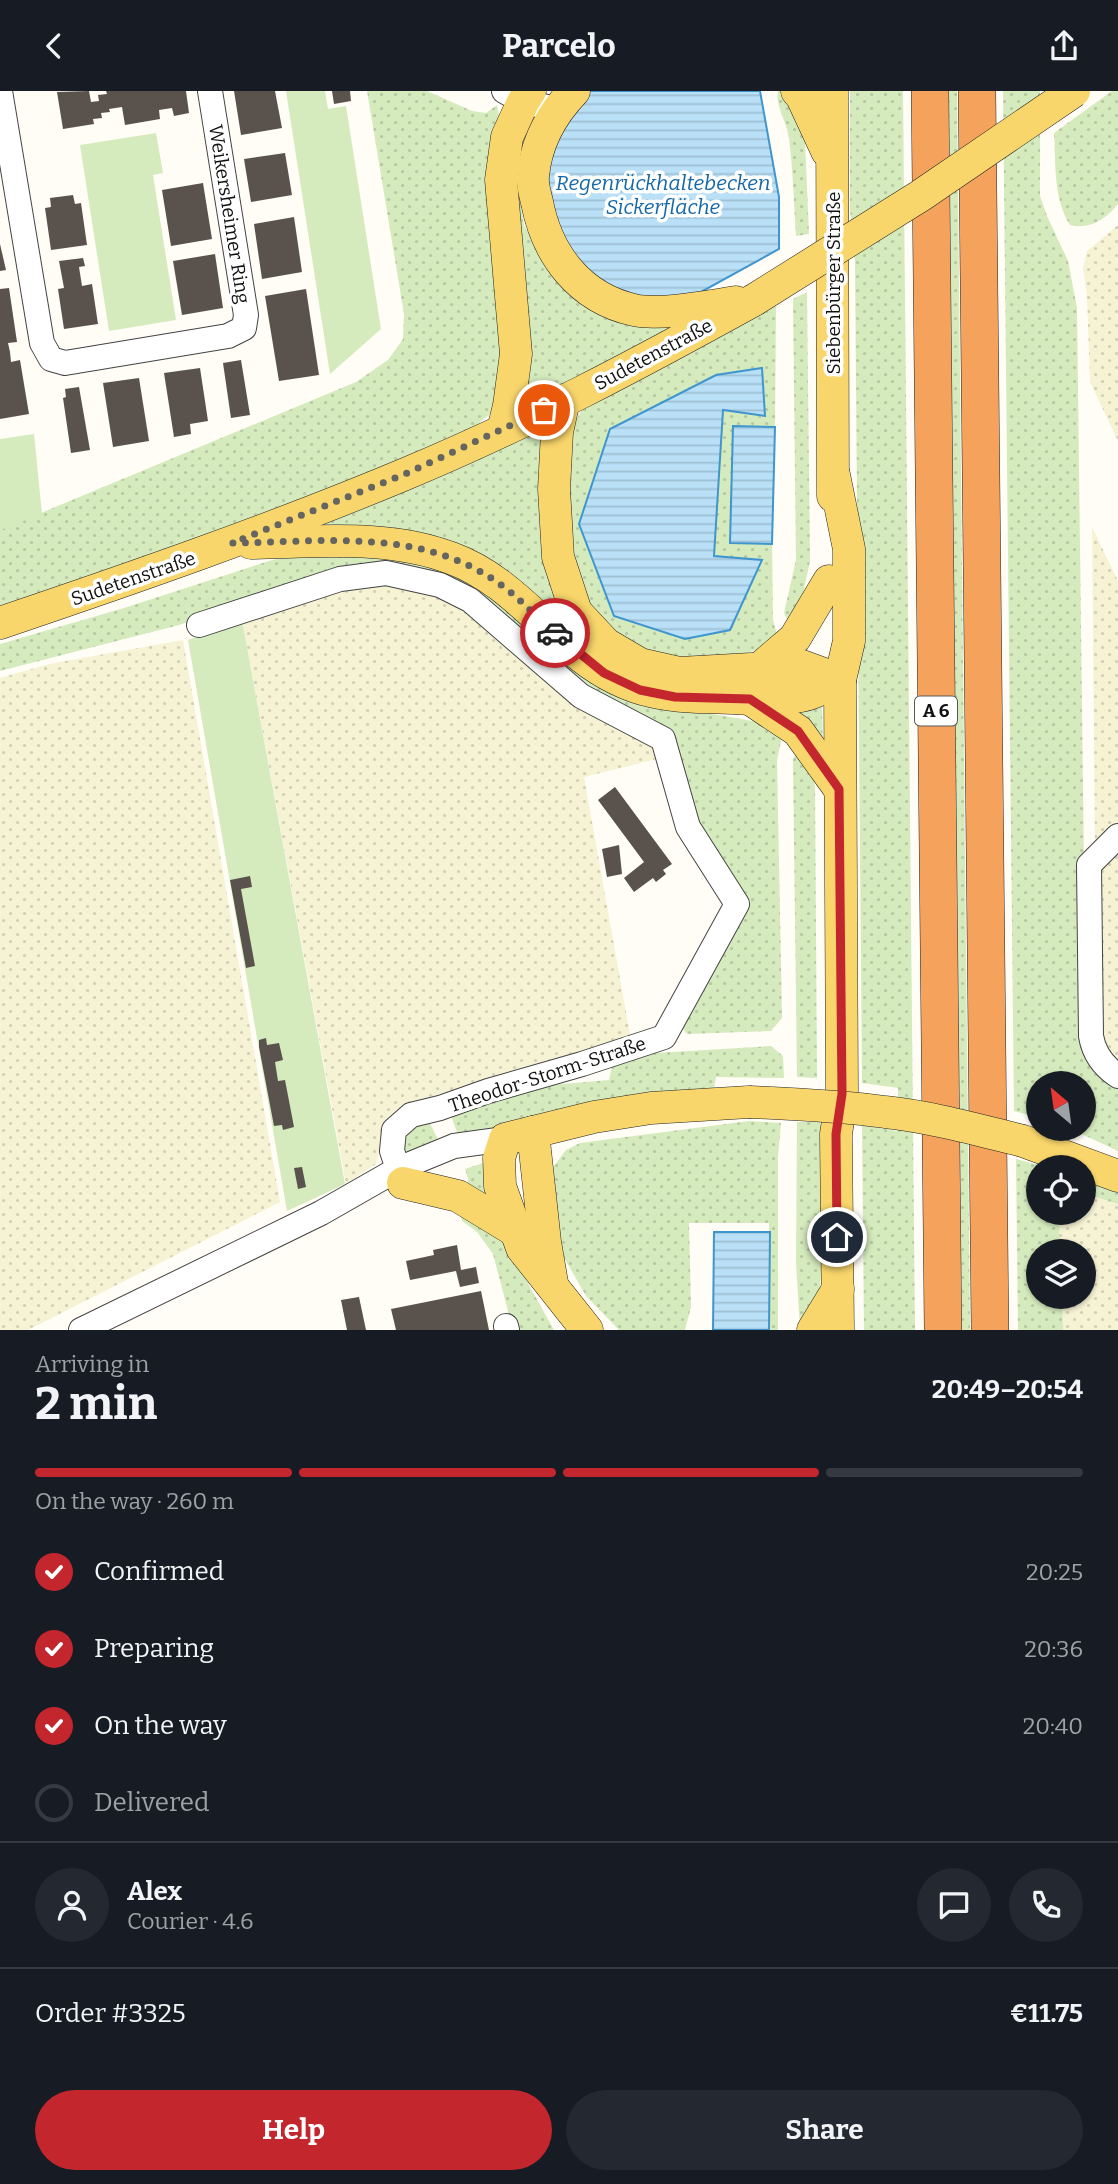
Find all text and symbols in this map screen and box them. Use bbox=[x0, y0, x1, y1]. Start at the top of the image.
icon: back bbox=[35, 27, 73, 65]
text: Parcelo bbox=[502, 27, 616, 65]
icon: share bbox=[1045, 27, 1083, 65]
street label: Weikersheimer Ring bbox=[204, 123, 255, 306]
water label: Regenrückhaltebecken Sickerfläche bbox=[556, 170, 770, 220]
street label: Siebenbürger Straße bbox=[822, 192, 845, 374]
street label: Sudetenstraße bbox=[590, 314, 716, 395]
pin bbox=[514, 380, 574, 440]
icon: bag bbox=[525, 391, 563, 429]
street label: Sudetenstraße bbox=[68, 546, 199, 611]
courier bbox=[520, 598, 590, 668]
icon: car bbox=[536, 614, 574, 652]
road number: A 6 bbox=[915, 697, 957, 725]
street label: Theodor-Storm-Straße bbox=[446, 1032, 649, 1117]
north arrow bbox=[1026, 1071, 1096, 1141]
map controls bbox=[1026, 1071, 1096, 1309]
button: locate bbox=[1026, 1155, 1096, 1225]
pin bbox=[807, 1207, 867, 1267]
icon: home bbox=[818, 1218, 856, 1256]
button: layers bbox=[1026, 1239, 1096, 1309]
text: Arriving in bbox=[35, 1350, 149, 1378]
text: 20:49–20:54 bbox=[932, 1374, 1083, 1405]
text: 2 min bbox=[35, 1376, 157, 1431]
text: On the way · 260 m bbox=[35, 1487, 234, 1515]
icon: check bbox=[35, 1553, 73, 1591]
text: Confirmed bbox=[94, 1556, 224, 1587]
text: 20:25 bbox=[1026, 1558, 1083, 1586]
icon: check bbox=[35, 1630, 73, 1668]
text: Preparing bbox=[94, 1633, 214, 1664]
text: 20:36 bbox=[1024, 1635, 1083, 1663]
icon: check bbox=[35, 1707, 73, 1745]
text: On the way bbox=[94, 1710, 227, 1741]
text: 20:40 bbox=[1023, 1712, 1083, 1740]
text: Delivered bbox=[94, 1787, 209, 1818]
button: person bbox=[35, 1868, 109, 1942]
button: chat bbox=[917, 1868, 991, 1942]
button: phone bbox=[1009, 1868, 1083, 1942]
text: Alex bbox=[127, 1876, 182, 1907]
text: Courier · 4.6 bbox=[127, 1907, 254, 1935]
text: Order #3325 bbox=[35, 1998, 186, 2029]
text: €11.75 bbox=[1010, 1998, 1083, 2029]
button: Help bbox=[35, 2090, 552, 2170]
button: Share bbox=[566, 2090, 1083, 2170]

